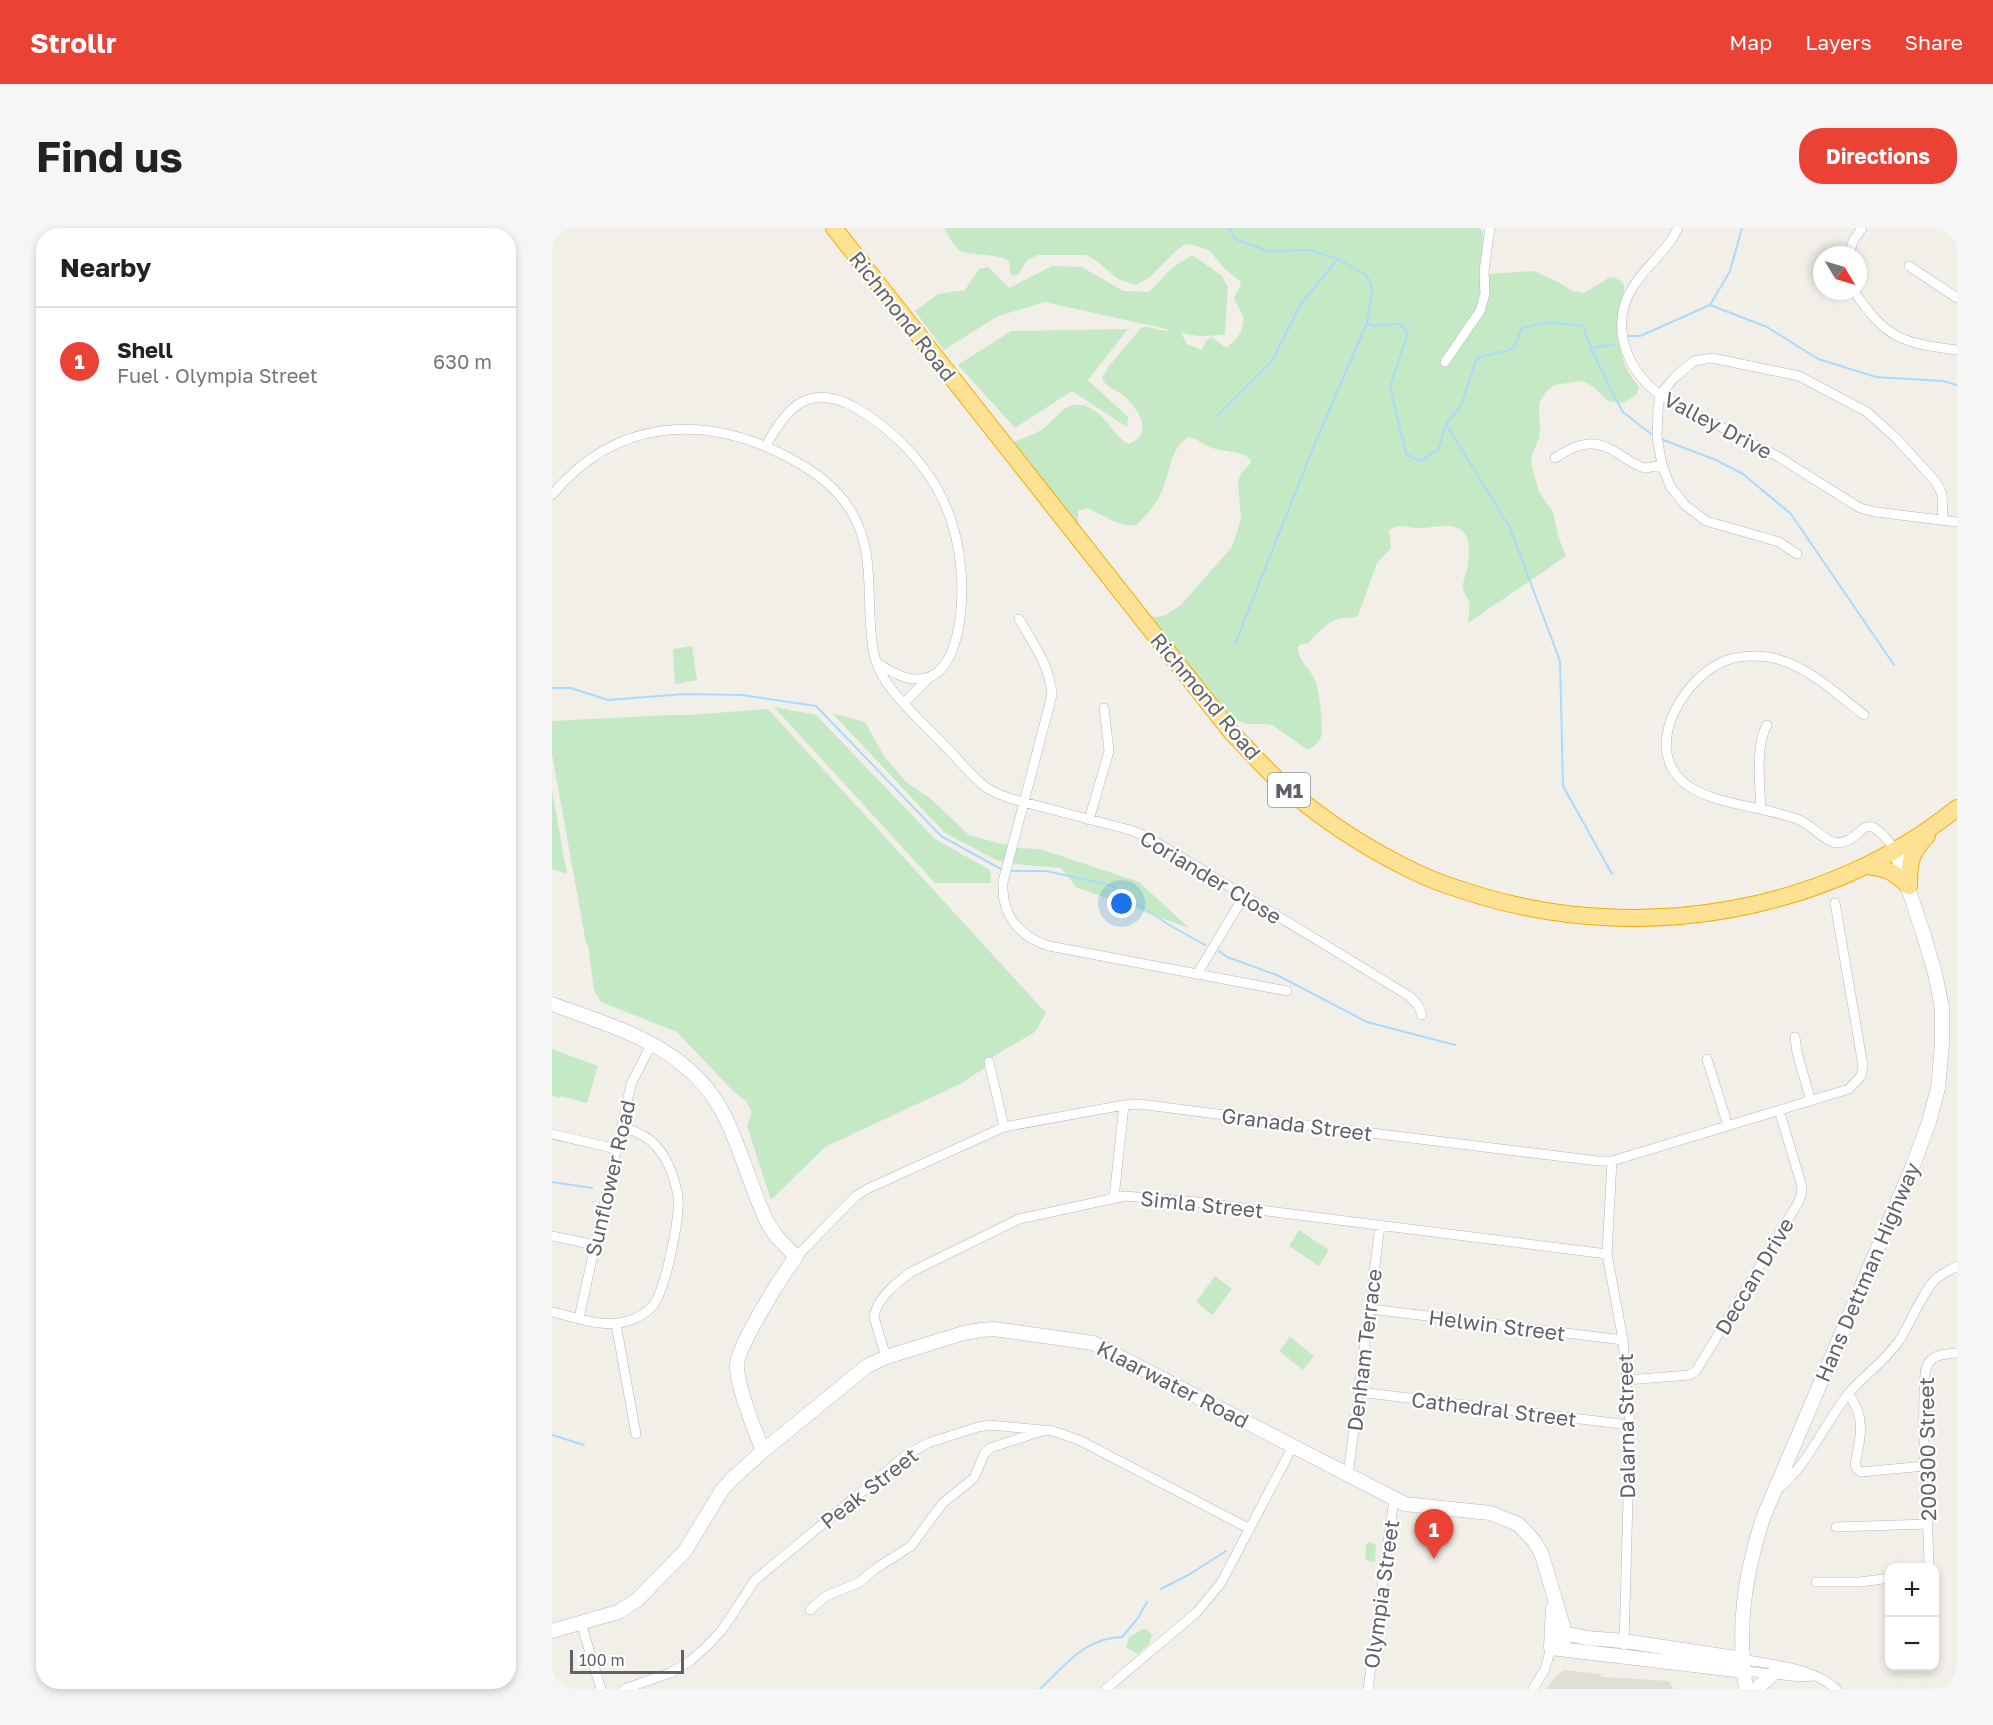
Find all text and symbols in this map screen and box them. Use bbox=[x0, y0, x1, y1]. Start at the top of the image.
text: Strollr bbox=[30, 26, 117, 59]
text: Map bbox=[1729, 29, 1772, 55]
text: Layers bbox=[1805, 29, 1872, 55]
text: Share bbox=[1905, 29, 1963, 55]
button: Directions bbox=[1799, 128, 1957, 184]
text: Find us bbox=[36, 131, 183, 181]
street label: Richmond Road bbox=[844, 246, 962, 386]
north arrow bbox=[1813, 246, 1867, 300]
text: Nearby bbox=[60, 252, 151, 283]
text: Shell bbox=[117, 336, 173, 363]
text: 1 bbox=[74, 349, 85, 373]
text: 630 m bbox=[433, 349, 492, 373]
text: Fuel · Olympia Street bbox=[117, 363, 318, 387]
street label: Valley Drive bbox=[1659, 386, 1777, 464]
street label: Richmond Road bbox=[1145, 627, 1267, 765]
road number: M1 bbox=[1268, 773, 1310, 807]
street label: Coriander Close bbox=[1135, 824, 1287, 930]
your location bbox=[1107, 889, 1136, 918]
street label: Sunflower Road bbox=[579, 1097, 641, 1259]
street label: Granada Street bbox=[1220, 1102, 1374, 1146]
street label: Hans Dettman Highway bbox=[1809, 1158, 1925, 1386]
street label: Simla Street bbox=[1139, 1185, 1265, 1223]
street label: Deccan Drive bbox=[1709, 1213, 1799, 1339]
street label: Denham Terrace bbox=[1341, 1267, 1387, 1433]
street label: Helwin Street bbox=[1427, 1304, 1567, 1346]
street label: Klaarwater Road bbox=[1093, 1334, 1253, 1434]
street label: Dalarna Street bbox=[1612, 1353, 1640, 1499]
street label: 200300 Street bbox=[1913, 1377, 1941, 1521]
street label: Cathedral Street bbox=[1410, 1386, 1578, 1432]
street label: Peak Street bbox=[815, 1442, 923, 1534]
pin: 1 bbox=[1414, 1510, 1454, 1559]
street label: Olympia Street bbox=[1358, 1518, 1404, 1670]
map controls bbox=[1885, 1563, 1939, 1671]
button: + bbox=[1885, 1563, 1939, 1617]
button: − bbox=[1885, 1617, 1939, 1671]
scale bar bbox=[570, 1647, 684, 1674]
text: 100 m bbox=[579, 1650, 625, 1670]

